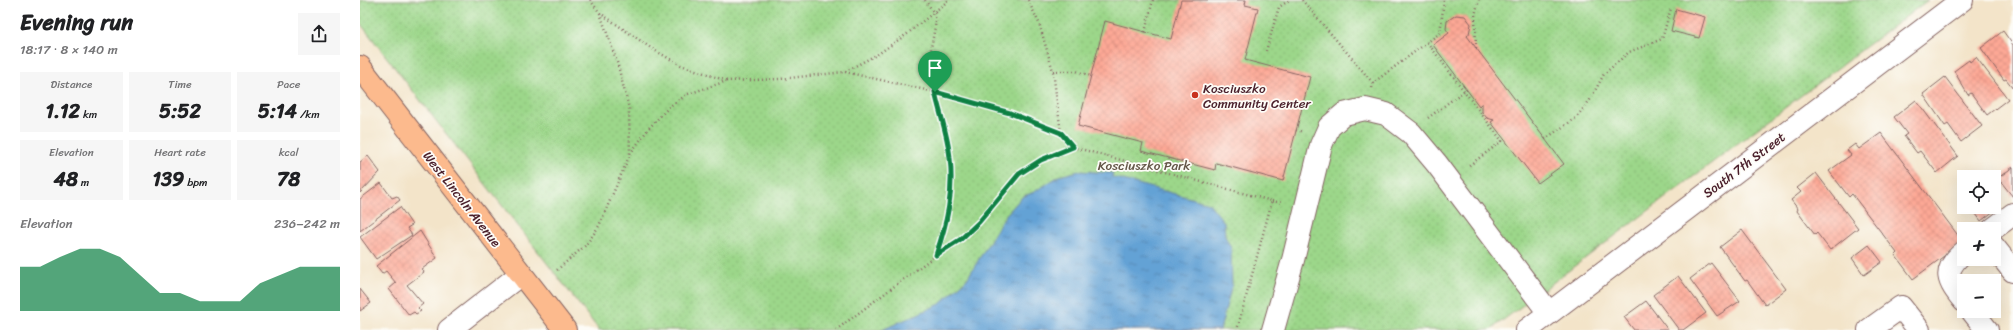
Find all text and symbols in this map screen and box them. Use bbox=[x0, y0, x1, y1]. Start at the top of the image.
text: Evening run bbox=[20, 3, 133, 42]
button: share bbox=[298, 13, 340, 55]
text: 18:17 · 8 × 140 m bbox=[20, 38, 118, 61]
pin bbox=[918, 51, 952, 92]
icon: arrive bbox=[924, 57, 946, 79]
text: Distance bbox=[50, 75, 92, 94]
text: Time bbox=[168, 75, 192, 94]
text: Pace bbox=[277, 75, 300, 94]
place label: Kosciuszko Community Center bbox=[1203, 77, 1311, 115]
marker: Kosciuszko Community Center bbox=[1190, 90, 1200, 100]
text: 1.12 bbox=[45, 94, 80, 129]
text: 5:52 bbox=[159, 94, 201, 129]
text: 5:14 bbox=[258, 94, 297, 129]
text: km bbox=[80, 105, 97, 124]
text: /km bbox=[297, 105, 320, 124]
street label: South 7th Street bbox=[1698, 126, 1791, 204]
text: Elevation bbox=[49, 143, 94, 162]
text: Heart rate bbox=[154, 143, 206, 162]
text: kcal bbox=[279, 143, 299, 162]
street label: West Lincoln Avenue bbox=[417, 146, 507, 252]
park label: Kosciuszko Park bbox=[1098, 154, 1190, 177]
text: 48 bbox=[53, 162, 78, 197]
text: 139 bbox=[152, 162, 184, 197]
text: 78 bbox=[277, 162, 300, 197]
map controls bbox=[1957, 170, 2001, 318]
button: locate bbox=[1957, 170, 2001, 214]
text: m bbox=[78, 173, 89, 192]
text: bpm bbox=[184, 173, 207, 192]
text: Elevation bbox=[20, 212, 73, 235]
text: 236–242 m bbox=[274, 212, 340, 235]
button: + bbox=[1957, 222, 2001, 266]
button: − bbox=[1957, 274, 2001, 318]

